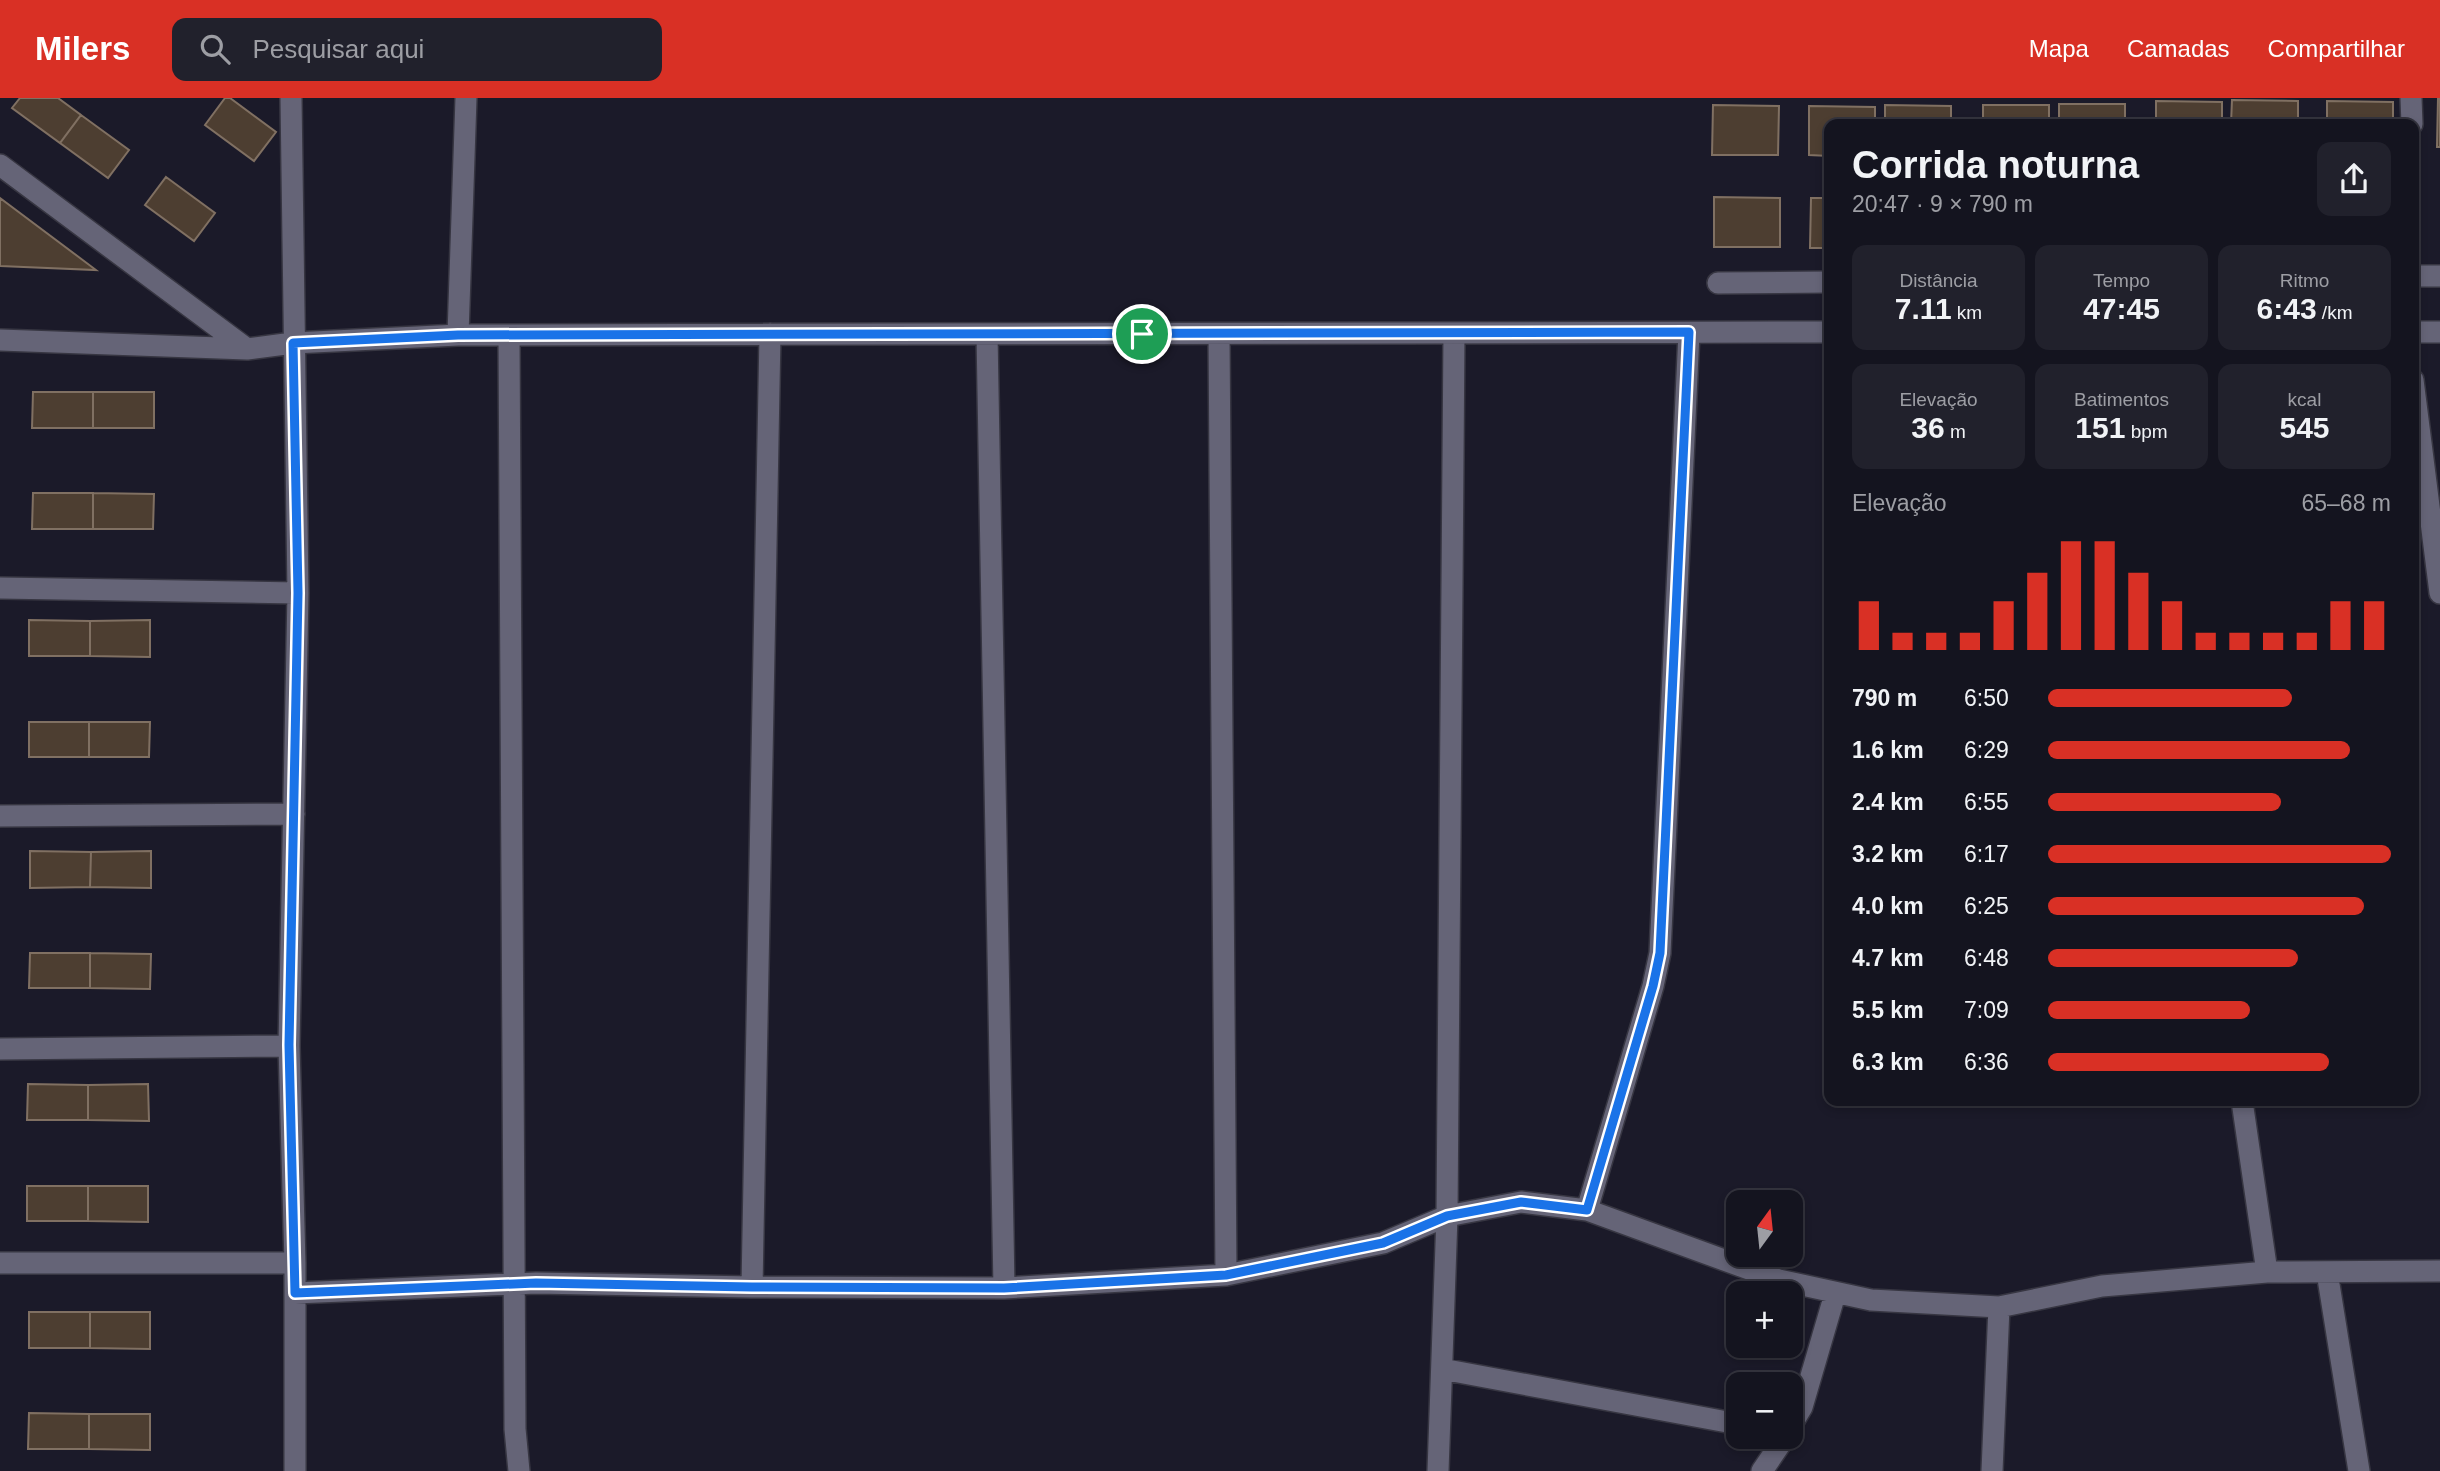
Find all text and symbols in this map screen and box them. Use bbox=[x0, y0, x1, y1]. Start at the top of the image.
search box bbox=[172, 18, 662, 81]
text: Milers bbox=[35, 30, 130, 67]
icon: search bbox=[196, 30, 234, 68]
text: Pesquisar aqui bbox=[252, 34, 424, 64]
text: Mapa bbox=[2029, 35, 2089, 62]
text: Camadas bbox=[2127, 35, 2230, 62]
text: Compartilhar bbox=[2268, 35, 2405, 62]
button: share bbox=[2317, 142, 2391, 216]
text: Corrida noturna bbox=[1852, 144, 2139, 186]
text: 20:47 · 9 × 790 m bbox=[1852, 191, 2033, 217]
text: Distância bbox=[1899, 270, 1978, 291]
text: Tempo bbox=[2093, 270, 2150, 291]
text: Ritmo bbox=[2280, 270, 2329, 291]
text: 7.11 bbox=[1895, 292, 1952, 325]
text: 47:45 bbox=[2083, 292, 2160, 325]
text: 6:43 bbox=[2257, 292, 2317, 325]
text: km bbox=[1952, 302, 1982, 323]
text: /km bbox=[2317, 302, 2352, 323]
pin bbox=[1112, 304, 1172, 364]
icon: arrive bbox=[1123, 315, 1161, 353]
text: Elevação bbox=[1899, 389, 1978, 410]
text: Batimentos bbox=[2074, 389, 2169, 410]
text: kcal bbox=[2288, 389, 2321, 410]
text: 36 bbox=[1911, 411, 1945, 444]
text: 151 bbox=[2075, 411, 2125, 444]
text: 545 bbox=[2279, 411, 2330, 444]
text: m bbox=[1945, 421, 1966, 442]
text: bpm bbox=[2125, 421, 2168, 442]
text: Elevação bbox=[1852, 490, 1947, 516]
text: 65–68 m bbox=[2301, 490, 2391, 516]
text: 790 m bbox=[1852, 685, 1917, 711]
text: 6:50 bbox=[1964, 685, 2009, 711]
text: 1.6 km bbox=[1852, 737, 1924, 763]
text: 6:29 bbox=[1964, 737, 2009, 763]
text: 2.4 km bbox=[1852, 789, 1924, 815]
text: 6:55 bbox=[1964, 789, 2009, 815]
text: 3.2 km bbox=[1852, 841, 1924, 867]
text: 6:17 bbox=[1964, 841, 2009, 867]
text: 4.0 km bbox=[1852, 893, 1924, 919]
text: 6:25 bbox=[1964, 893, 2009, 919]
text: 4.7 km bbox=[1852, 945, 1924, 971]
text: 6:48 bbox=[1964, 945, 2009, 971]
text: 5.5 km bbox=[1852, 997, 1924, 1023]
text: 7:09 bbox=[1964, 997, 2009, 1023]
text: 6.3 km bbox=[1852, 1049, 1924, 1075]
text: 6:36 bbox=[1964, 1049, 2009, 1075]
north arrow bbox=[1726, 1190, 1802, 1267]
map controls bbox=[1726, 1190, 1803, 1449]
button: + bbox=[1726, 1281, 1803, 1358]
button: − bbox=[1726, 1372, 1803, 1449]

